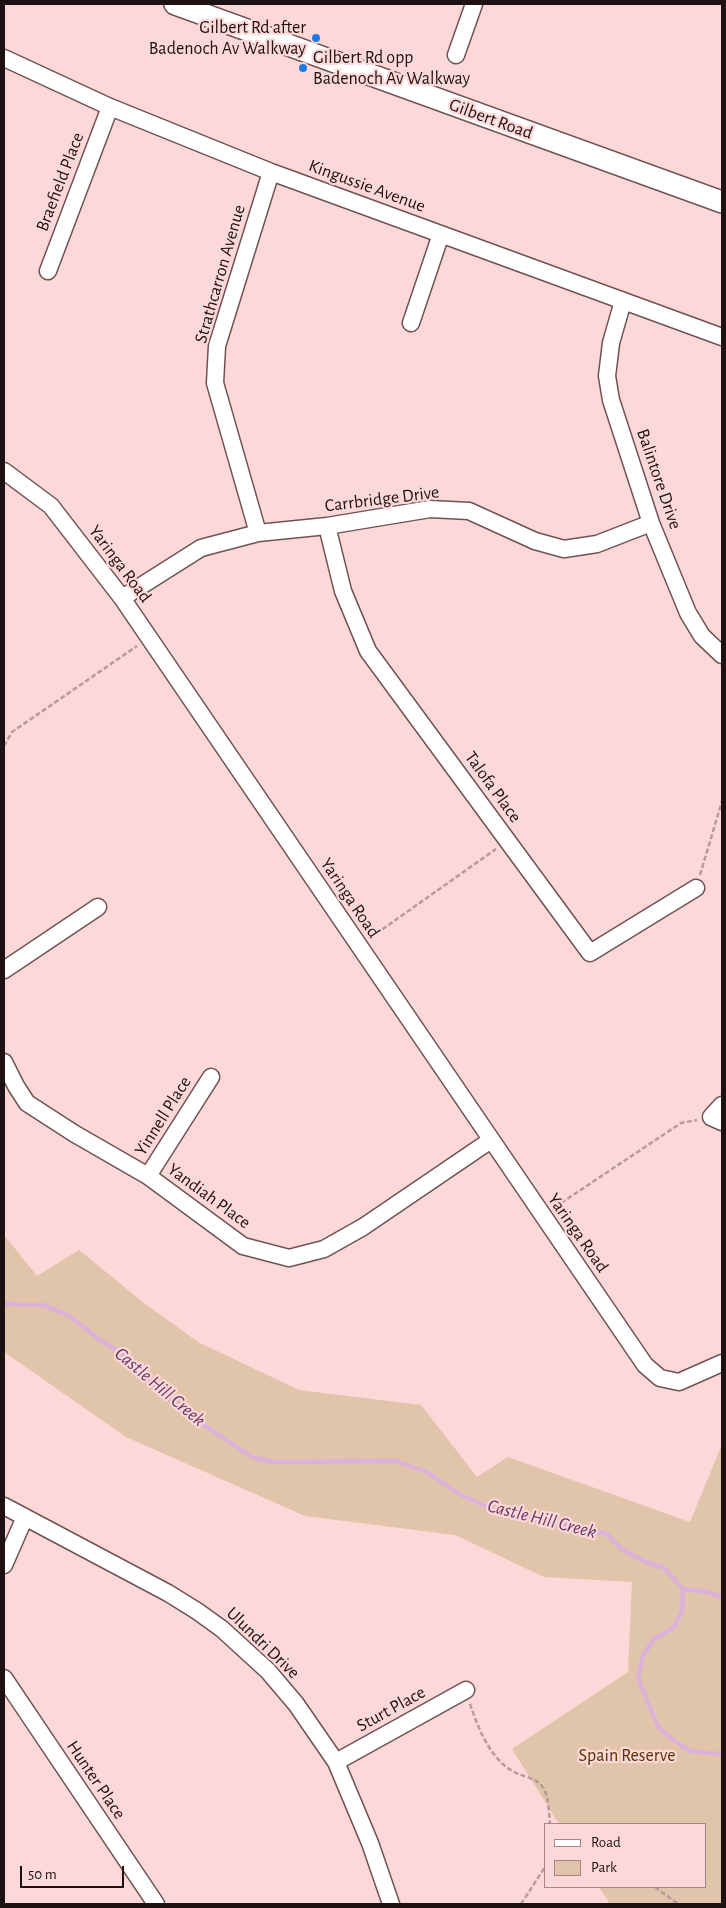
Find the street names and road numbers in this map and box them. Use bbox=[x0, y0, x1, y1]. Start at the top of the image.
street label: Gilbert Road bbox=[446, 94, 536, 144]
street label: Braefield Place bbox=[31, 130, 89, 234]
street label: Kingussie Avenue bbox=[306, 155, 428, 217]
street label: Strathcarron Avenue bbox=[190, 202, 250, 346]
street label: Balintore Drive bbox=[632, 426, 686, 532]
street label: Carrbridge Drive bbox=[324, 481, 440, 517]
street label: Yaringa Road bbox=[84, 521, 156, 607]
street label: Talofa Place bbox=[460, 747, 526, 827]
street label: Yaringa Road bbox=[315, 854, 385, 942]
street label: Yinnell Place bbox=[130, 1072, 196, 1160]
street label: Yandiah Place bbox=[163, 1159, 255, 1233]
street label: Yaringa Road bbox=[543, 1189, 613, 1277]
street label: Ulundri Drive bbox=[222, 1603, 304, 1683]
street label: Sturt Place bbox=[353, 1681, 429, 1737]
street label: Hunter Place bbox=[62, 1737, 130, 1823]

